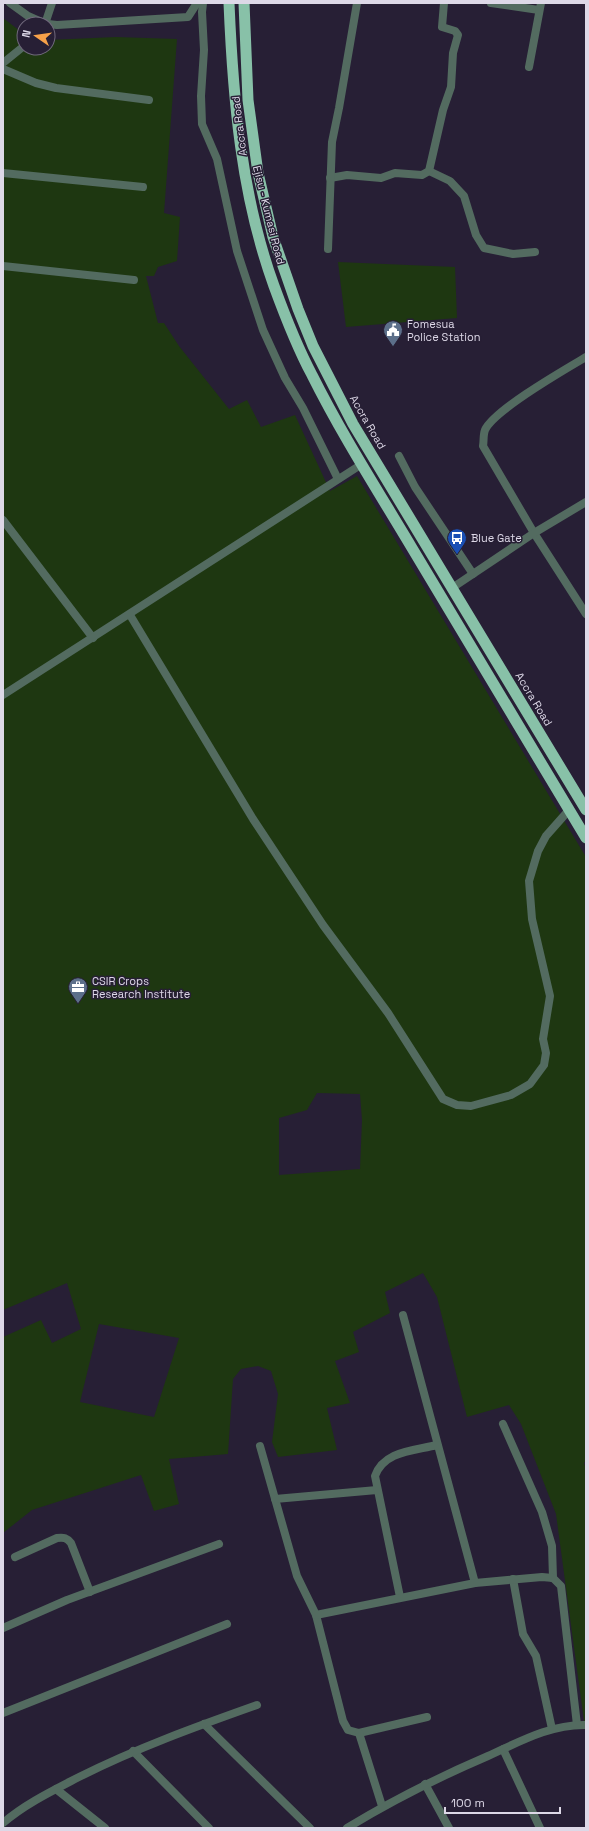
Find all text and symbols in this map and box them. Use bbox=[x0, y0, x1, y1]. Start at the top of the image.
north arrow bbox=[16, 16, 56, 56]
text: N bbox=[19, 29, 34, 39]
street label: Accra Road bbox=[228, 95, 250, 157]
street label: Ejisu - Kumasi Road bbox=[250, 164, 288, 266]
place label: Fomesua Police Station bbox=[407, 317, 481, 344]
public building icon: Fomesua Police Station bbox=[382, 319, 404, 347]
street label: Accra Road bbox=[347, 392, 389, 452]
bus stop icon: Blue Gate bbox=[446, 527, 468, 555]
place label: Blue Gate bbox=[471, 531, 522, 545]
street label: Accra Road bbox=[512, 670, 556, 728]
place label: CSIR Crops Research Institute bbox=[92, 974, 190, 1001]
office icon: CSIR Crops Research Institute bbox=[67, 976, 89, 1004]
scale bar bbox=[445, 1789, 560, 1815]
text: 100 m bbox=[451, 1795, 485, 1811]

